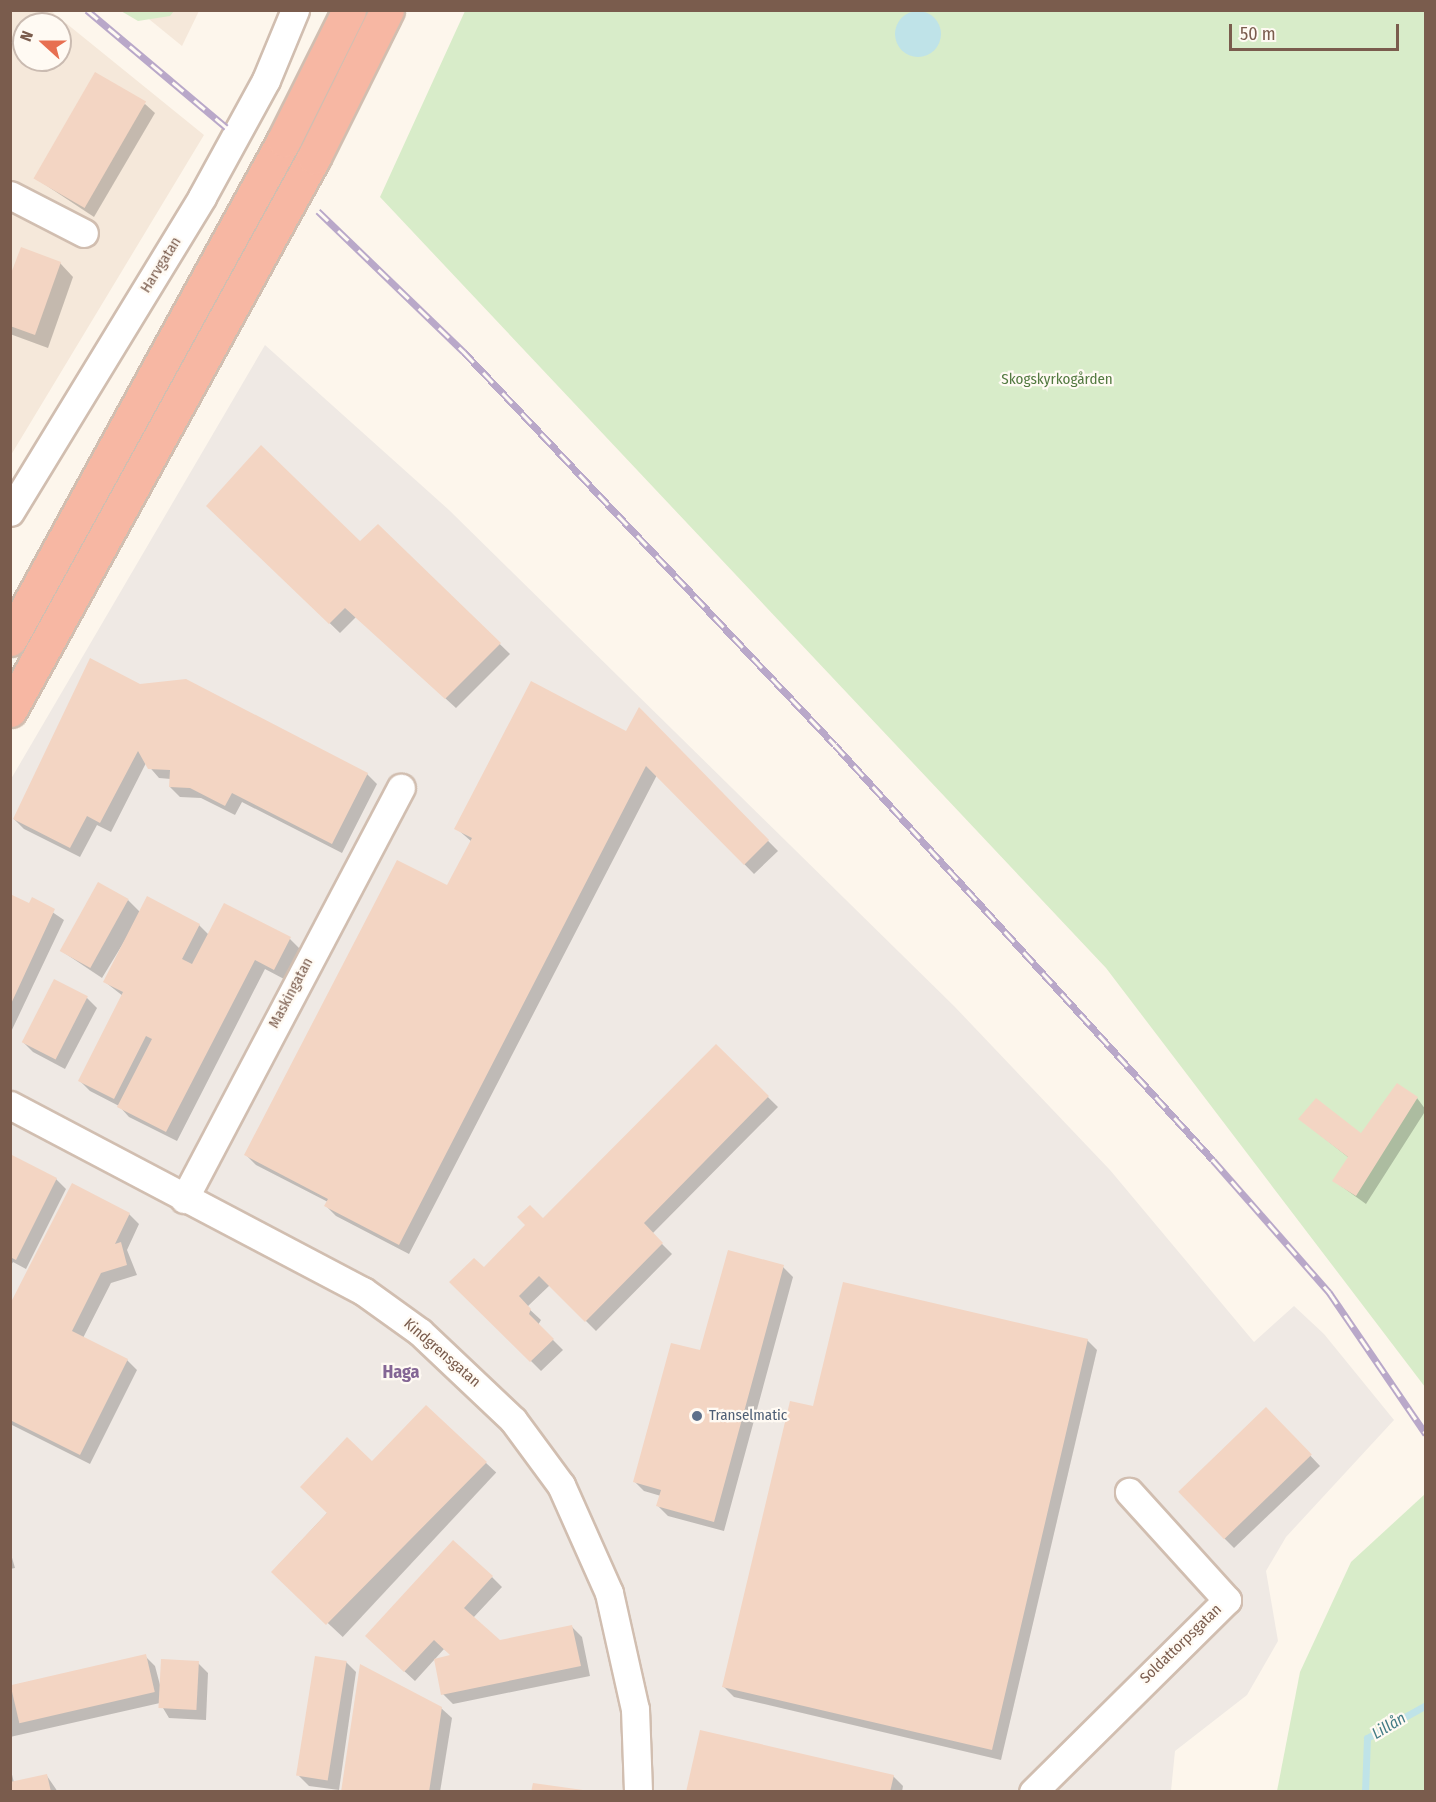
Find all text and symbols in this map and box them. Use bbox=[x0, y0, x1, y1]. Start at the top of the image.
north arrow bbox=[12, 12, 72, 72]
scale bar bbox=[1232, 12, 1402, 50]
text: 50 m bbox=[1240, 23, 1276, 45]
text: N bbox=[16, 28, 37, 44]
street label: Harvgatan bbox=[137, 234, 185, 296]
park label: Skogskyrkogården bbox=[1001, 371, 1113, 389]
street label: Maskingatan bbox=[265, 955, 317, 1031]
street label: Kindgrensgatan bbox=[400, 1315, 484, 1391]
district label: Haga bbox=[382, 1361, 420, 1383]
place label: Transelmatic bbox=[709, 1407, 787, 1425]
marker: Transelmatic bbox=[690, 1409, 704, 1423]
street label: Soldattorpsgatan bbox=[1137, 1601, 1225, 1687]
water label: Lillån bbox=[1369, 1708, 1409, 1744]

